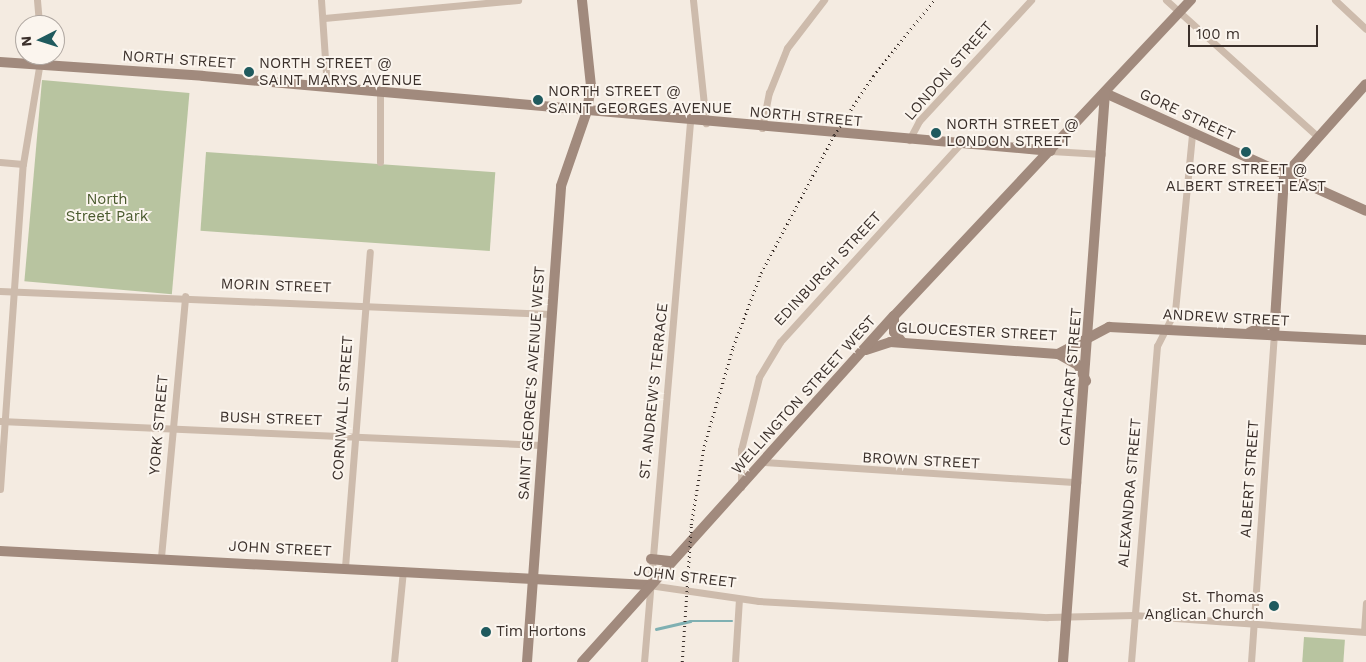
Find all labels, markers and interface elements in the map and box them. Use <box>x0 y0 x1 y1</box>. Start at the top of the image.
north arrow <box>15 15 65 65</box>
scale bar <box>1191 15 1321 47</box>
street label: LONDON STREET <box>901 18 997 124</box>
text: 100 m <box>1196 25 1240 43</box>
text: N <box>18 35 34 47</box>
street label: NORTH STREET <box>122 47 236 73</box>
place label: NORTH STREET @ SAINT MARYS AVENUE <box>259 54 423 89</box>
marker: NORTH STREET @ SAINT MARYS AVENUE <box>243 66 255 78</box>
place label: NORTH STREET @ SAINT GEORGES AVENUE <box>548 82 733 117</box>
street label: GORE STREET <box>1136 85 1238 145</box>
marker: NORTH STREET @ SAINT GEORGES AVENUE <box>532 94 544 106</box>
street label: NORTH STREET <box>749 103 863 131</box>
place label: NORTH STREET @ LONDON STREET <box>946 115 1079 150</box>
marker: NORTH STREET @ LONDON STREET <box>930 127 942 139</box>
marker: GORE STREET @ ALBERT STREET EAST <box>1240 146 1252 158</box>
place label: GORE STREET @ ALBERT STREET EAST <box>1165 160 1327 195</box>
park label: North Street Park <box>66 190 148 225</box>
street label: EDINBURGH STREET <box>770 208 886 330</box>
street label: SAINT GEORGE'S AVENUE WEST <box>515 265 549 501</box>
street label: MORIN STREET <box>220 275 332 297</box>
street label: ST. ANDREW'S TERRACE <box>636 302 672 480</box>
street label: ANDREW STREET <box>1162 306 1290 330</box>
street label: CATHCART STREET <box>1056 307 1086 447</box>
street label: WELLINGTON STREET WEST <box>728 312 880 478</box>
street label: GLOUCESTER STREET <box>896 319 1058 345</box>
street label: CORNWALL STREET <box>329 335 357 481</box>
street label: YORK STREET <box>146 374 172 476</box>
street label: BUSH STREET <box>219 408 323 430</box>
street label: ALEXANDRA STREET <box>1114 417 1146 569</box>
street label: ALBERT STREET <box>1237 419 1263 539</box>
street label: BROWN STREET <box>862 449 980 473</box>
street label: JOHN STREET <box>228 537 332 561</box>
street label: JOHN STREET <box>633 562 737 592</box>
place label: St. Thomas Anglican Church <box>1145 588 1264 623</box>
marker: St. Thomas Anglican Church <box>1268 600 1280 612</box>
place label: Tim Hortons <box>496 623 586 641</box>
marker: Tim Hortons <box>480 626 492 638</box>

